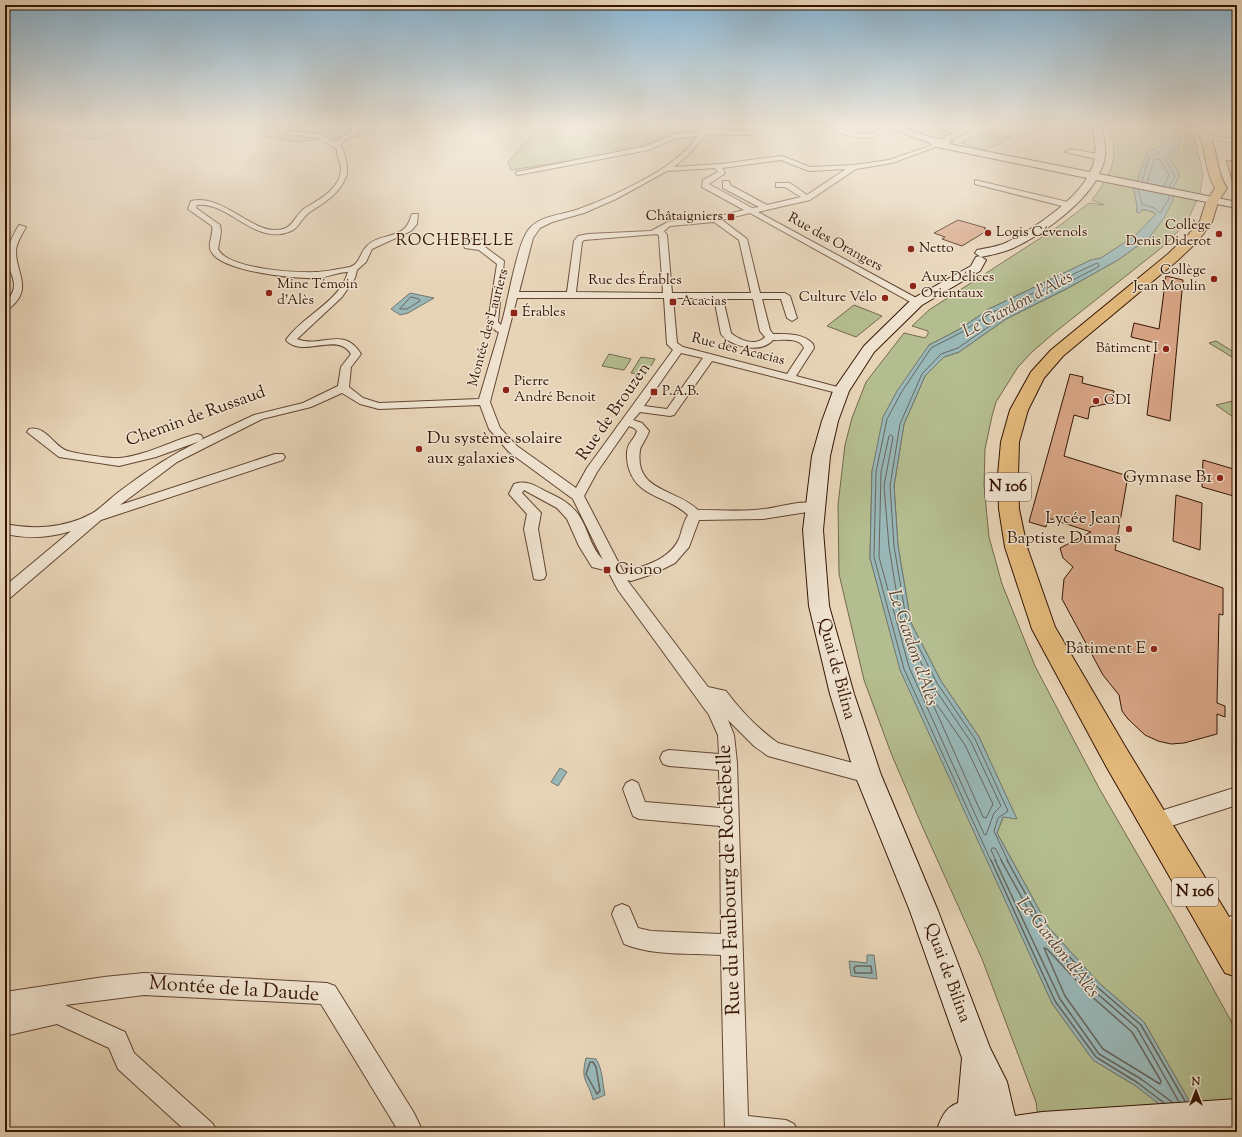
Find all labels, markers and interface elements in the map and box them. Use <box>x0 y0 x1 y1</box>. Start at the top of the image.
place label: Châtaigniers <box>646 207 723 227</box>
street label: Rue des Orangers <box>784 209 886 277</box>
marker: Châtaigniers <box>726 212 736 222</box>
place label: Collège Denis Diderot <box>1126 216 1211 252</box>
place label: Logis Cévenols <box>996 223 1087 243</box>
marker: Logis Cévenols <box>983 228 993 238</box>
marker: Collège Denis Diderot <box>1214 229 1224 239</box>
district label: ROCHEBELLE <box>396 230 514 253</box>
place label: Netto <box>919 239 954 259</box>
marker: Netto <box>906 244 916 254</box>
place label: Collège Jean Moulin <box>1132 261 1206 297</box>
water label: Le Gardon d'Alès <box>958 265 1078 345</box>
street label: Montée des Lauriers <box>464 267 514 389</box>
place label: Aux Délices Orientaux <box>921 268 994 304</box>
street label: Rue des Érables <box>588 271 682 291</box>
marker: Collège Jean Moulin <box>1209 274 1219 284</box>
place label: Mine Témoin d'Alès <box>277 275 358 311</box>
marker: Aux Délices Orientaux <box>908 281 918 291</box>
marker: Mine Témoin d'Alès <box>264 288 274 298</box>
place label: Culture Vélo <box>799 288 877 308</box>
place label: Acacias <box>681 292 727 312</box>
marker: Culture Vélo <box>880 293 890 303</box>
marker: Acacias <box>668 297 678 307</box>
place label: Érables <box>522 303 565 323</box>
marker: Érables <box>509 308 519 318</box>
street label: Rue des Acacias <box>689 329 787 371</box>
place label: Bâtiment I <box>1096 339 1158 359</box>
marker: Bâtiment I <box>1161 344 1171 354</box>
street label: Rue de Brouzen <box>571 358 657 466</box>
place label: Pierre André Benoit <box>514 372 596 408</box>
street label: Chemin de Russaud <box>123 380 269 453</box>
place label: P.A.B. <box>662 382 699 402</box>
marker: Pierre André Benoit <box>501 385 511 395</box>
marker: P.A.B. <box>649 387 659 397</box>
place label: CDI <box>1104 391 1131 411</box>
marker: CDI <box>1091 396 1101 406</box>
place label: Du système solaire aux galaxies <box>427 427 562 471</box>
marker: Du système solaire aux galaxies <box>414 444 424 454</box>
place label: Gymnase B1 <box>1123 466 1212 490</box>
road number: N 106 <box>985 473 1031 501</box>
marker: Gymnase B1 <box>1215 473 1225 483</box>
place label: Lycée Jean Baptiste Dumas <box>1007 507 1121 551</box>
marker: Lycée Jean Baptiste Dumas <box>1124 524 1134 534</box>
place label: Giono <box>615 558 662 582</box>
marker: Giono <box>602 565 612 575</box>
water label: Le Gardon d'Alès <box>880 586 944 710</box>
street label: Quai de Bilina <box>811 616 861 723</box>
place label: Bâtiment E <box>1066 637 1146 661</box>
marker: Bâtiment E <box>1149 644 1159 654</box>
street label: Rue du Faubourg de Rochebelle <box>711 744 749 1016</box>
road number: N 106 <box>1172 878 1218 906</box>
water label: Le Gardon d'Alès <box>1009 892 1105 1004</box>
street label: Quai de Bilina <box>918 920 976 1026</box>
street label: Montée de la Daude <box>148 970 320 1010</box>
north arrow <box>1176 1071 1216 1111</box>
text: N <box>1191 1074 1201 1090</box>

